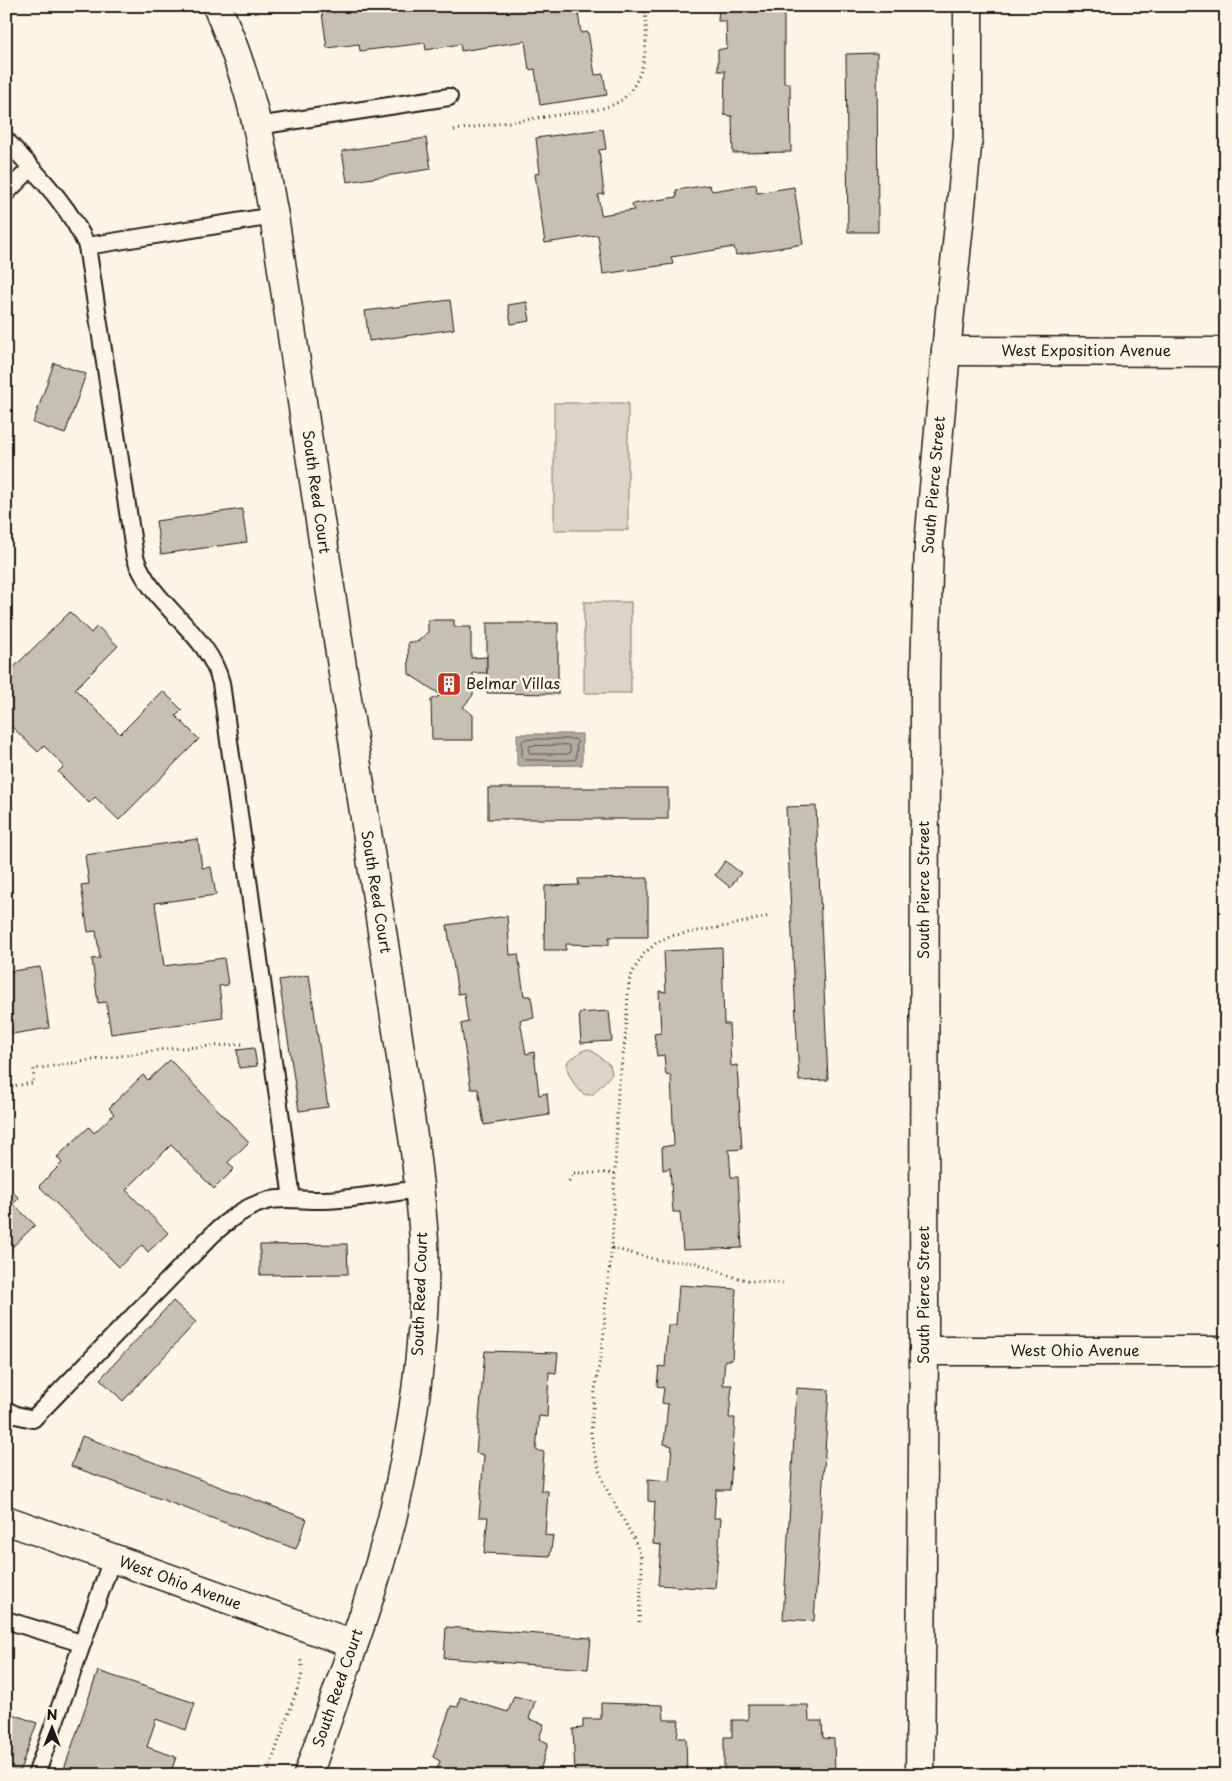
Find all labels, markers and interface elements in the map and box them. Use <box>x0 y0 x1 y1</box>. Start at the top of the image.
street label: West Exposition Avenue <box>1001 338 1171 361</box>
street label: South Pierce Street <box>915 415 950 555</box>
street label: South Reed Court <box>297 429 338 555</box>
building icon: Belmar Villas <box>436 671 462 697</box>
place label: Belmar Villas <box>466 671 560 694</box>
street label: South Pierce Street <box>911 821 934 959</box>
street label: South Reed Court <box>356 829 399 955</box>
street label: South Pierce Street <box>911 1226 934 1364</box>
street label: South Reed Court <box>405 1231 432 1356</box>
street label: West Ohio Avenue <box>1010 1338 1140 1361</box>
street label: West Ohio Avenue <box>116 1549 245 1614</box>
street label: South Reed Court <box>305 1625 368 1750</box>
north arrow <box>28 1704 78 1754</box>
text: N <box>46 1704 58 1725</box>

